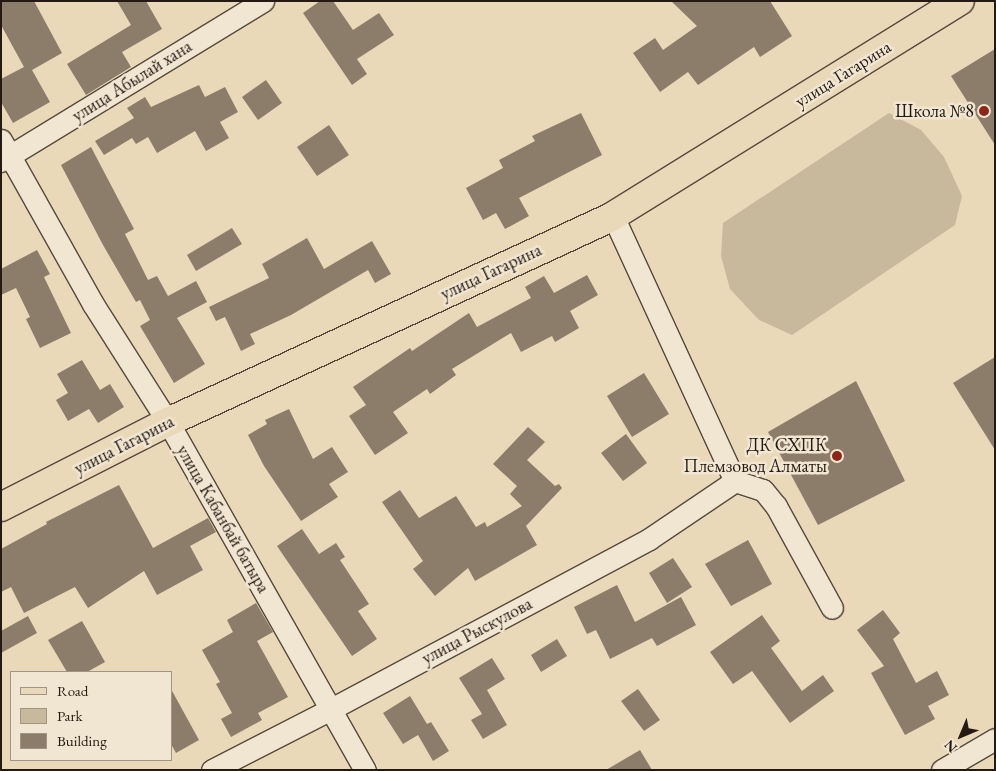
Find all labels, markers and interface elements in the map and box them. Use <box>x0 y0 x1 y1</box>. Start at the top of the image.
street label: улица Абылай хана <box>68 35 196 127</box>
street label: улица Гагарина <box>791 36 895 112</box>
place label: Школа №8 <box>895 100 974 122</box>
marker: Школа №8 <box>978 105 990 117</box>
street label: улица Гагарина <box>437 239 545 305</box>
street label: улица Гагарина <box>70 411 178 479</box>
place label: ДК СХПК Племзовод Алматы <box>684 435 827 478</box>
street label: улица Кабанбай батыра <box>172 441 274 597</box>
marker: ДК СХПК Племзовод Алматы <box>831 450 843 462</box>
street label: улица Рыскулова <box>418 593 536 669</box>
legend <box>10 671 172 761</box>
text: Road <box>57 681 88 700</box>
text: Park <box>57 706 83 725</box>
north arrow <box>936 711 986 761</box>
text: Building <box>57 731 107 750</box>
text: N <box>940 736 961 757</box>

